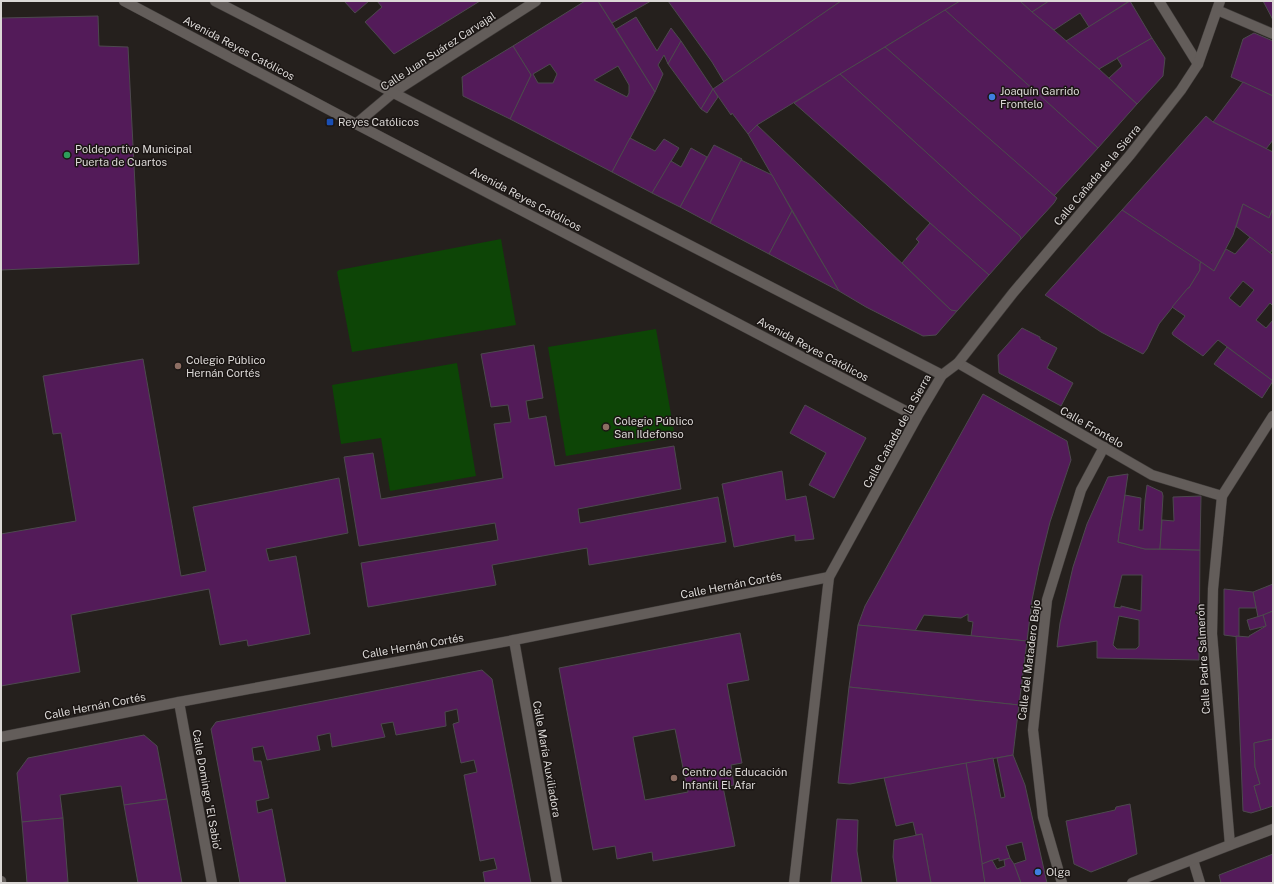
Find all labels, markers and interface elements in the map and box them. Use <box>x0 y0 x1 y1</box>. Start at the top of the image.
street label: Calle Juan Suárez Carvajal <box>378 9 498 93</box>
street label: Avenida Reyes Católicos <box>181 14 297 83</box>
place label: Joaquín Garrido Frontelo <box>1000 85 1080 110</box>
marker: Joaquín Garrido Frontelo <box>987 92 997 102</box>
place label: Reyes Católicos <box>338 116 419 128</box>
marker: Reyes Católicos <box>325 117 335 127</box>
street label: Calle Cañada de la Sierra <box>1051 122 1143 228</box>
place label: Poldeportivo Municipal Puerta de Cuartos <box>75 143 192 168</box>
marker: Poldeportivo Municipal Puerta de Cuartos <box>62 150 72 160</box>
street label: Avenida Reyes Católicos <box>468 165 584 234</box>
street label: Avenida Reyes Católicos <box>755 315 871 384</box>
place label: Colegio Público Hernán Cortés <box>186 354 266 379</box>
marker: Colegio Público Hernán Cortés <box>173 361 183 371</box>
street label: Calle Cañada de la Sierra <box>861 372 933 490</box>
street label: Calle Frontelo <box>1058 404 1126 450</box>
place label: Colegio Público San Ildefonso <box>614 415 694 440</box>
marker: Colegio Público San Ildefonso <box>601 422 611 432</box>
street label: Calle Hernán Cortés <box>679 569 783 601</box>
street label: Calle del Matadero Bajo <box>1016 599 1042 721</box>
street label: Calle Padre Salmerón <box>1194 603 1212 715</box>
street label: Calle Hernán Cortés <box>361 631 465 661</box>
street label: Calle Hernán Cortés <box>43 690 147 722</box>
street label: Calle María Auxiliadora <box>531 700 563 818</box>
street label: Calle Domingo 'El Sabio' <box>190 728 224 852</box>
place label: Centro de Educación Infantil El Afar <box>682 766 787 791</box>
marker: Centro de Educación Infantil El Afar <box>669 773 679 783</box>
place label: Olga <box>1046 866 1070 878</box>
marker: Olga <box>1033 867 1043 877</box>

